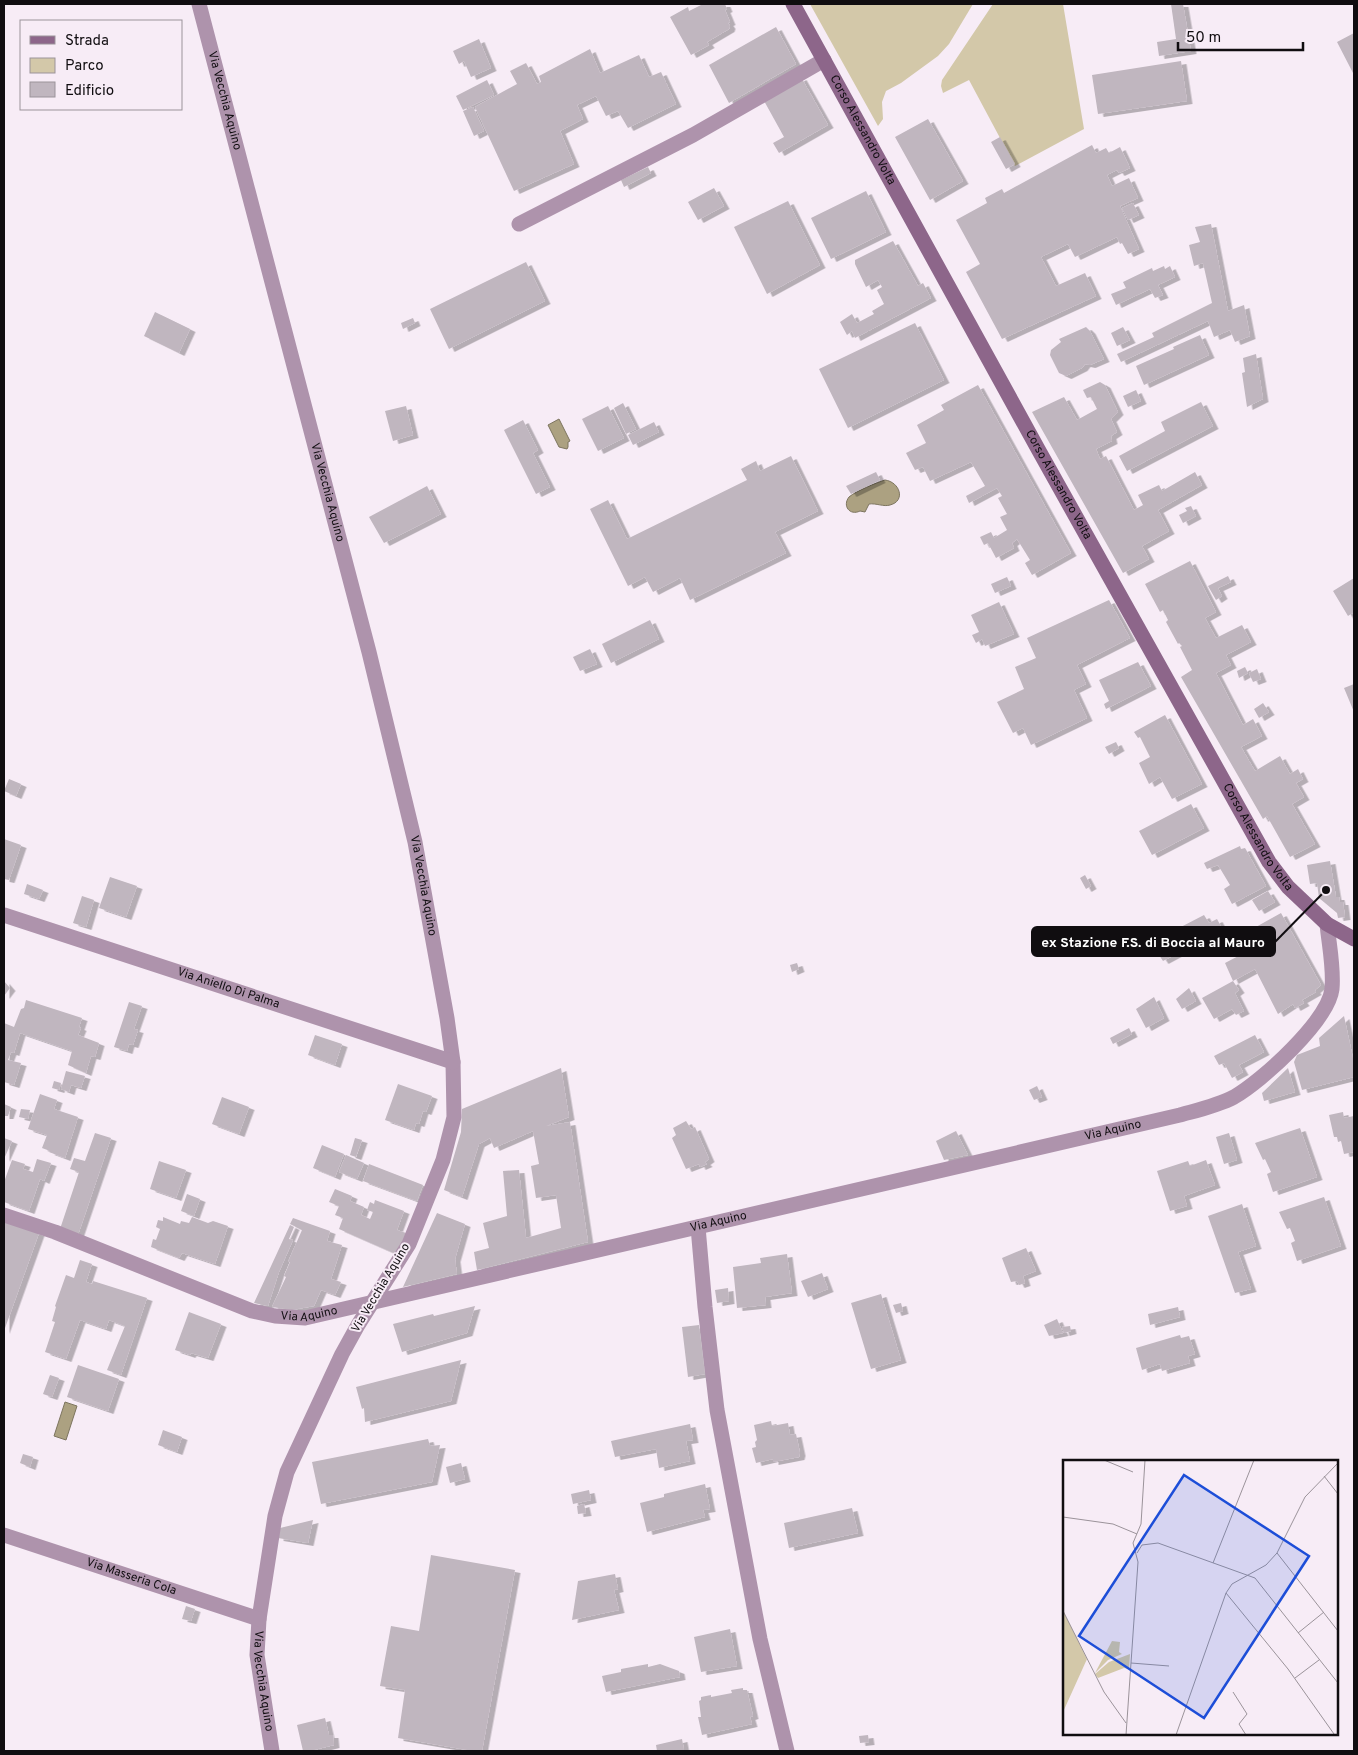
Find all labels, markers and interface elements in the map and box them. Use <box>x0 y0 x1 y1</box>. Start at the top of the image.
legend <box>20 20 182 110</box>
scale bar <box>1178 20 1303 52</box>
text: 50 m <box>1186 29 1221 48</box>
text: Strada <box>65 32 109 51</box>
street label: Via Vecchia Aquino <box>204 49 245 152</box>
text: Parco <box>65 57 104 76</box>
street label: Corso Alessandro Volta <box>826 72 899 188</box>
text: Edificio <box>65 82 114 101</box>
street label: Corso Alessandro Volta <box>1021 427 1095 542</box>
street label: Via Vecchia Aquino <box>306 441 348 544</box>
street label: Corso Alessandro Volta <box>1219 781 1296 894</box>
street label: Via Vecchia Aquino <box>406 834 440 938</box>
callout: ex Stazione F.S. di Boccia al Mauro <box>1032 927 1275 956</box>
text: ex Stazione F.S. di Boccia al Mauro <box>1041 935 1265 952</box>
street label: Via Aniello Di Palma <box>175 964 282 1013</box>
street label: Via Aquino <box>1083 1116 1143 1145</box>
street label: Via Aquino <box>688 1208 749 1236</box>
street label: Via Vecchia Aquino <box>348 1240 414 1336</box>
street label: Via Aquino <box>280 1303 340 1326</box>
inset map <box>1063 1460 1338 1735</box>
street label: Via Masseria Cola <box>84 1555 179 1599</box>
street label: Via Vecchia Aquino <box>249 1630 277 1733</box>

